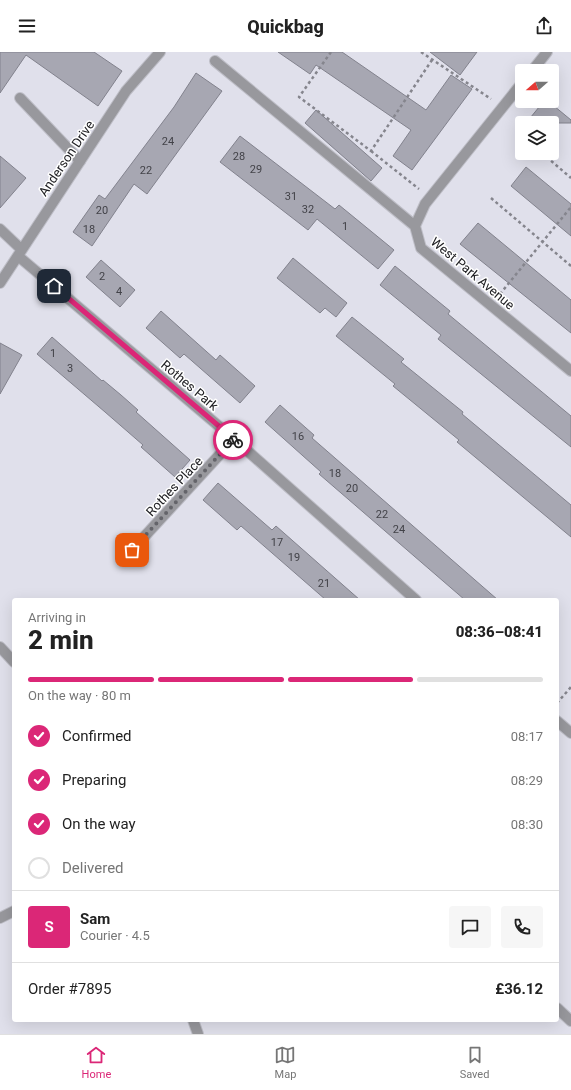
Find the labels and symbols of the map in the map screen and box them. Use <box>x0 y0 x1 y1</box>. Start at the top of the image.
north arrow <box>515 64 559 108</box>
street label: Anderson Drive <box>36 118 97 199</box>
house number: 24 <box>162 135 174 148</box>
house number: 28 <box>233 150 245 163</box>
house number: 29 <box>250 163 262 176</box>
house number: 22 <box>140 164 152 177</box>
house number: 31 <box>285 190 297 203</box>
house number: 32 <box>302 203 314 216</box>
house number: 20 <box>96 204 108 217</box>
house number: 1 <box>342 220 348 233</box>
house number: 18 <box>83 223 95 236</box>
street label: West Park Avenue <box>428 234 518 313</box>
pin <box>37 269 71 303</box>
house number: 2 <box>99 270 105 283</box>
house number: 4 <box>116 285 122 298</box>
house number: 1 <box>50 347 56 360</box>
street label: Rothes Park <box>158 357 222 414</box>
house number: 3 <box>67 362 73 375</box>
courier <box>213 420 253 460</box>
house number: 16 <box>292 430 304 443</box>
street label: Rothes Place <box>143 453 206 519</box>
house number: 18 <box>329 467 341 480</box>
house number: 20 <box>346 482 358 495</box>
house number: 22 <box>376 508 388 521</box>
house number: 24 <box>393 523 405 536</box>
pin <box>115 533 149 567</box>
house number: 17 <box>271 536 283 549</box>
house number: 19 <box>288 551 300 564</box>
house number: 21 <box>318 577 330 590</box>

